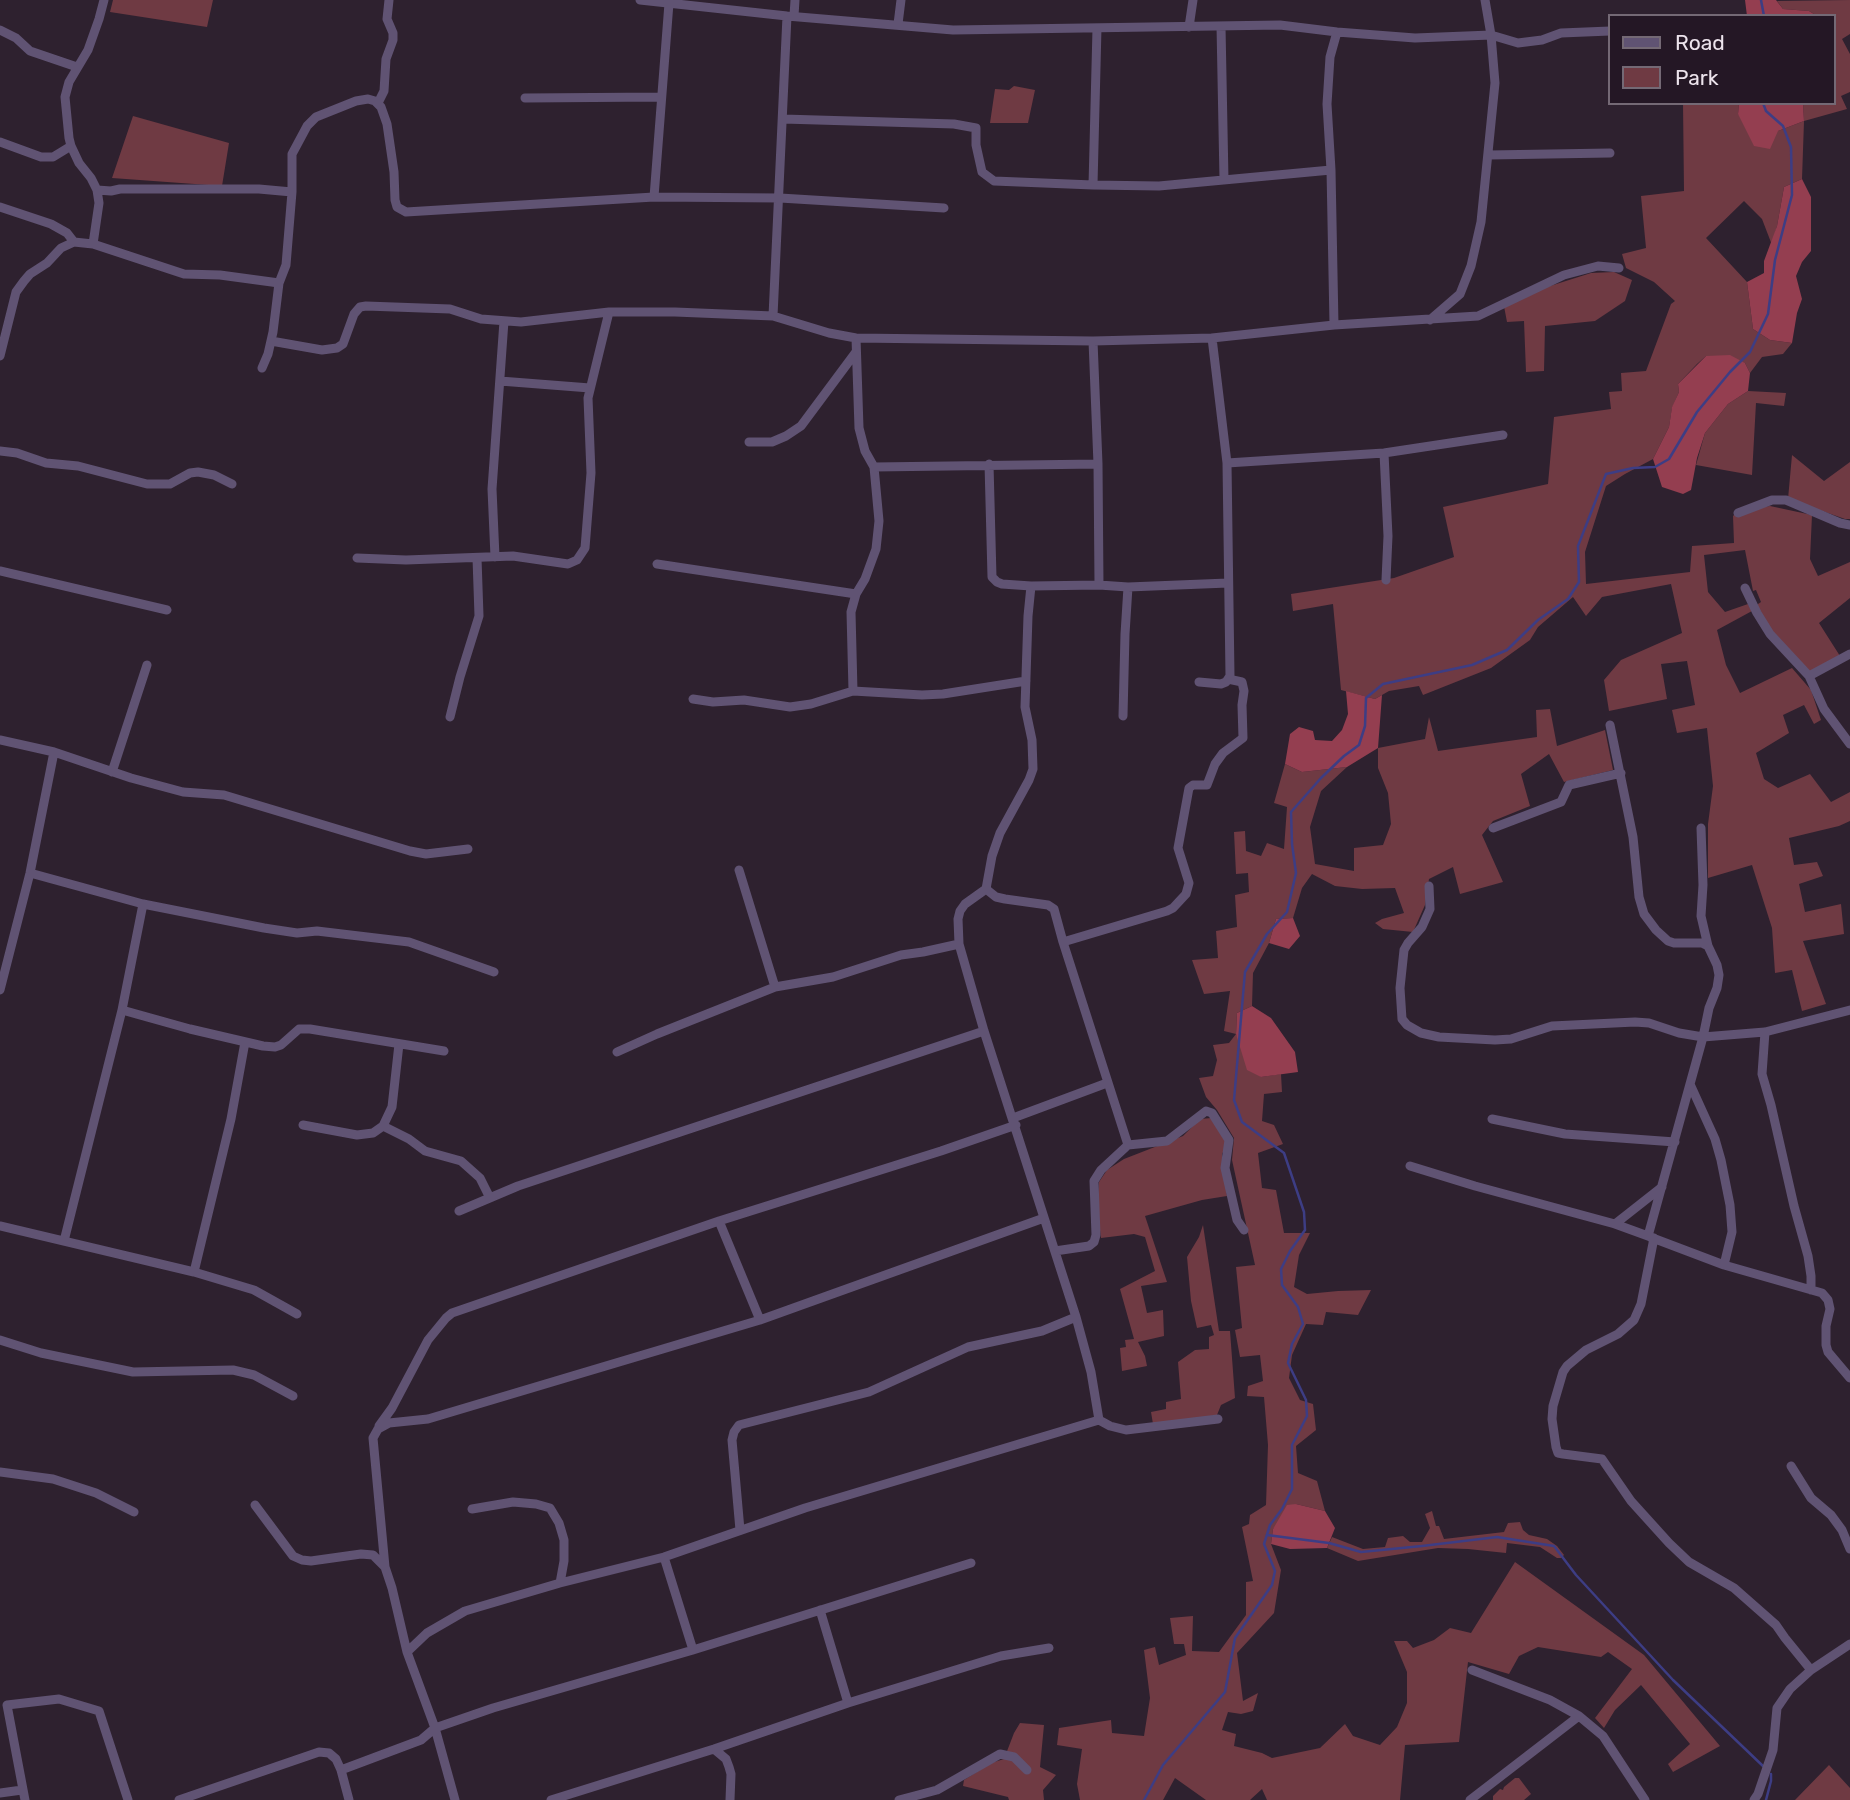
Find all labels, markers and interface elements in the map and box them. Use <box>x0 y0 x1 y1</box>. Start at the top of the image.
legend <box>1608 14 1836 105</box>
text: Road <box>1675 30 1725 55</box>
text: Park <box>1675 65 1719 90</box>

